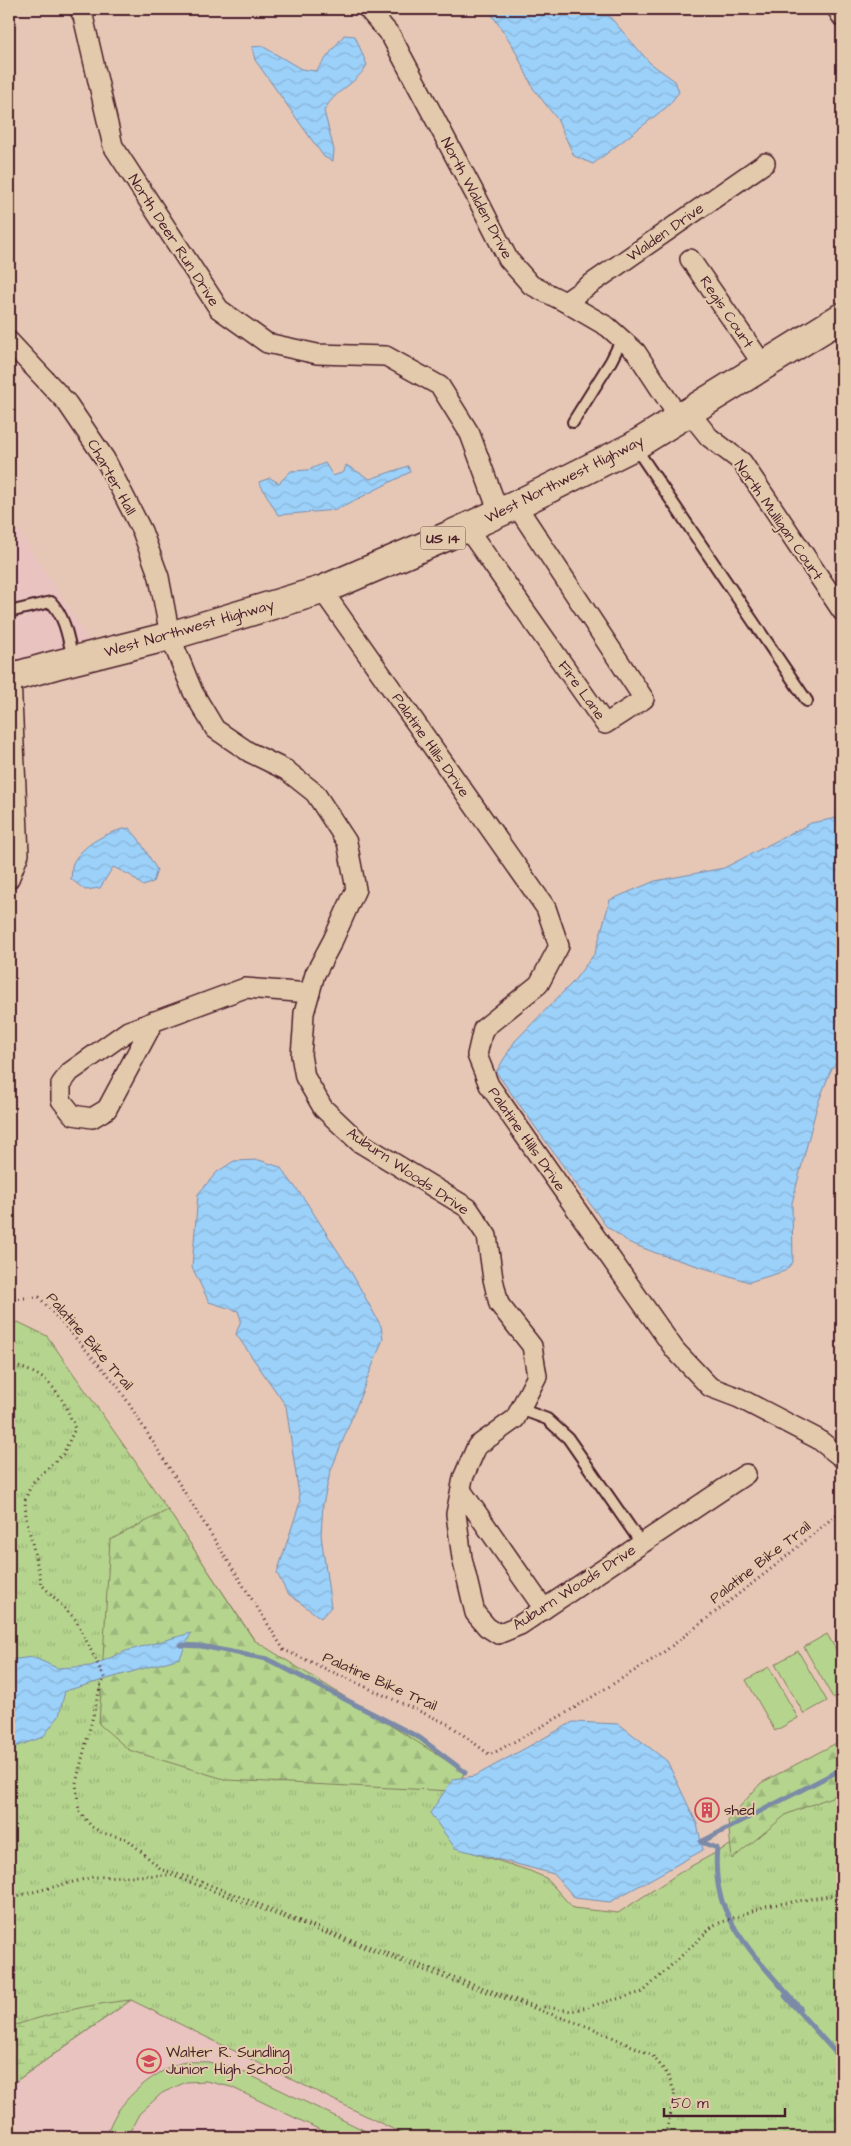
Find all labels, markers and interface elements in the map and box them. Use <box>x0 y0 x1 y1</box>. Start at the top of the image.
street label: North Walden Drive <box>436 134 518 263</box>
street label: North Deer Run Drive <box>123 170 224 311</box>
street label: Walden Drive <box>623 198 708 267</box>
street label: Regis Court <box>694 272 759 353</box>
street label: West Northwest Highway <box>481 430 648 530</box>
street label: Charter Hall <box>82 435 141 519</box>
street label: North Mulligan Court <box>728 456 828 585</box>
road number: US 14 <box>420 526 466 550</box>
street label: West Northwest Highway <box>102 594 277 664</box>
street label: Fire Lane <box>553 656 610 724</box>
street label: Palatine Hills Drive <box>387 689 474 802</box>
street label: Palatine Hills Drive <box>483 1083 570 1196</box>
street label: Auburn Woods Drive <box>342 1123 473 1220</box>
street label: Palatine Bike Trail <box>41 1288 138 1395</box>
street label: Palatine Bike Trail <box>705 1516 815 1609</box>
street label: Auburn Woods Drive <box>508 1540 640 1635</box>
street label: Palatine Bike Trail <box>319 1647 440 1716</box>
building icon: shed <box>694 1797 720 1823</box>
place label: shed <box>724 1800 755 1821</box>
place label: Walter R. Sundling Junior High School <box>166 2042 292 2081</box>
school or university icon: Walter R. Sundling Junior High School <box>136 2048 162 2074</box>
scale bar <box>664 2086 785 2118</box>
text: 50 m <box>671 2093 709 2114</box>

